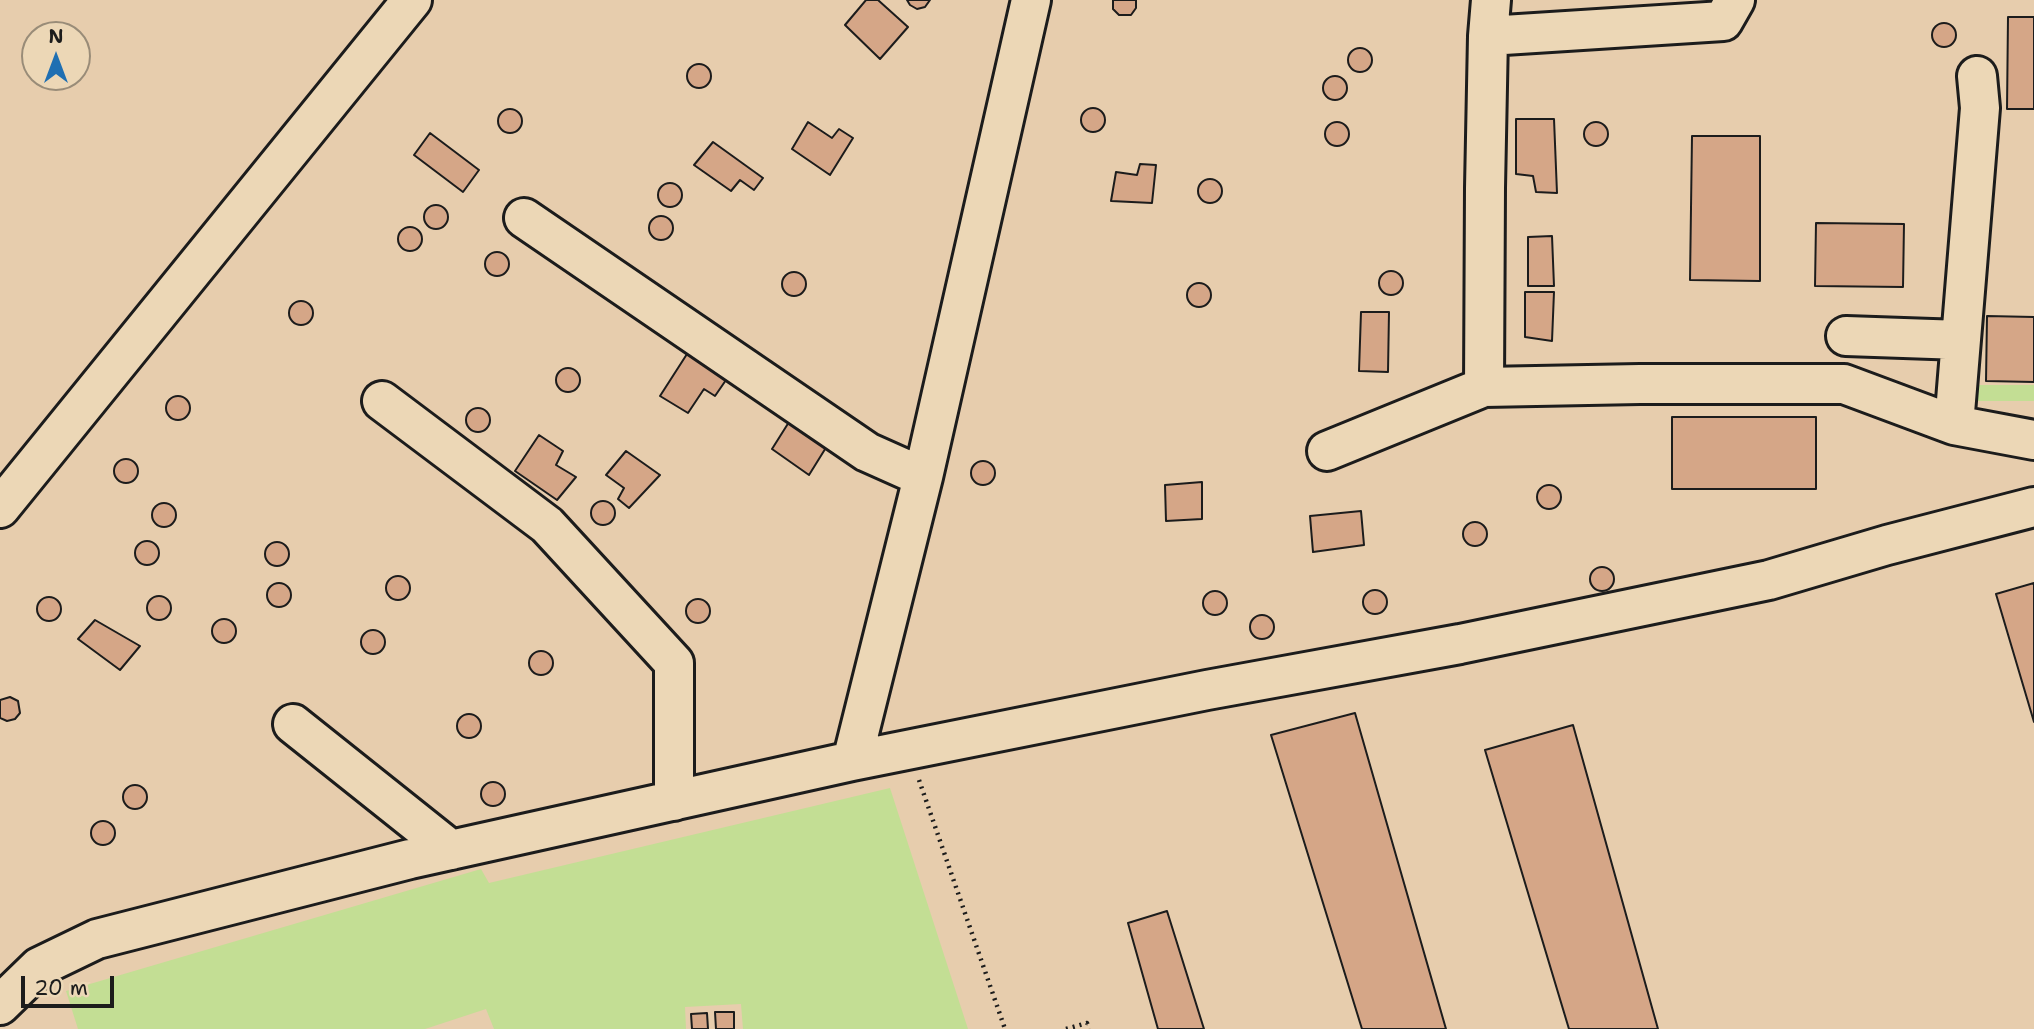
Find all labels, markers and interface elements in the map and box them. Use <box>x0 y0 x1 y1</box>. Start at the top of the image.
north arrow <box>21 21 91 91</box>
text: N <box>48 24 64 49</box>
scale bar <box>24 962 117 1006</box>
text: 20 m <box>34 974 88 1002</box>

